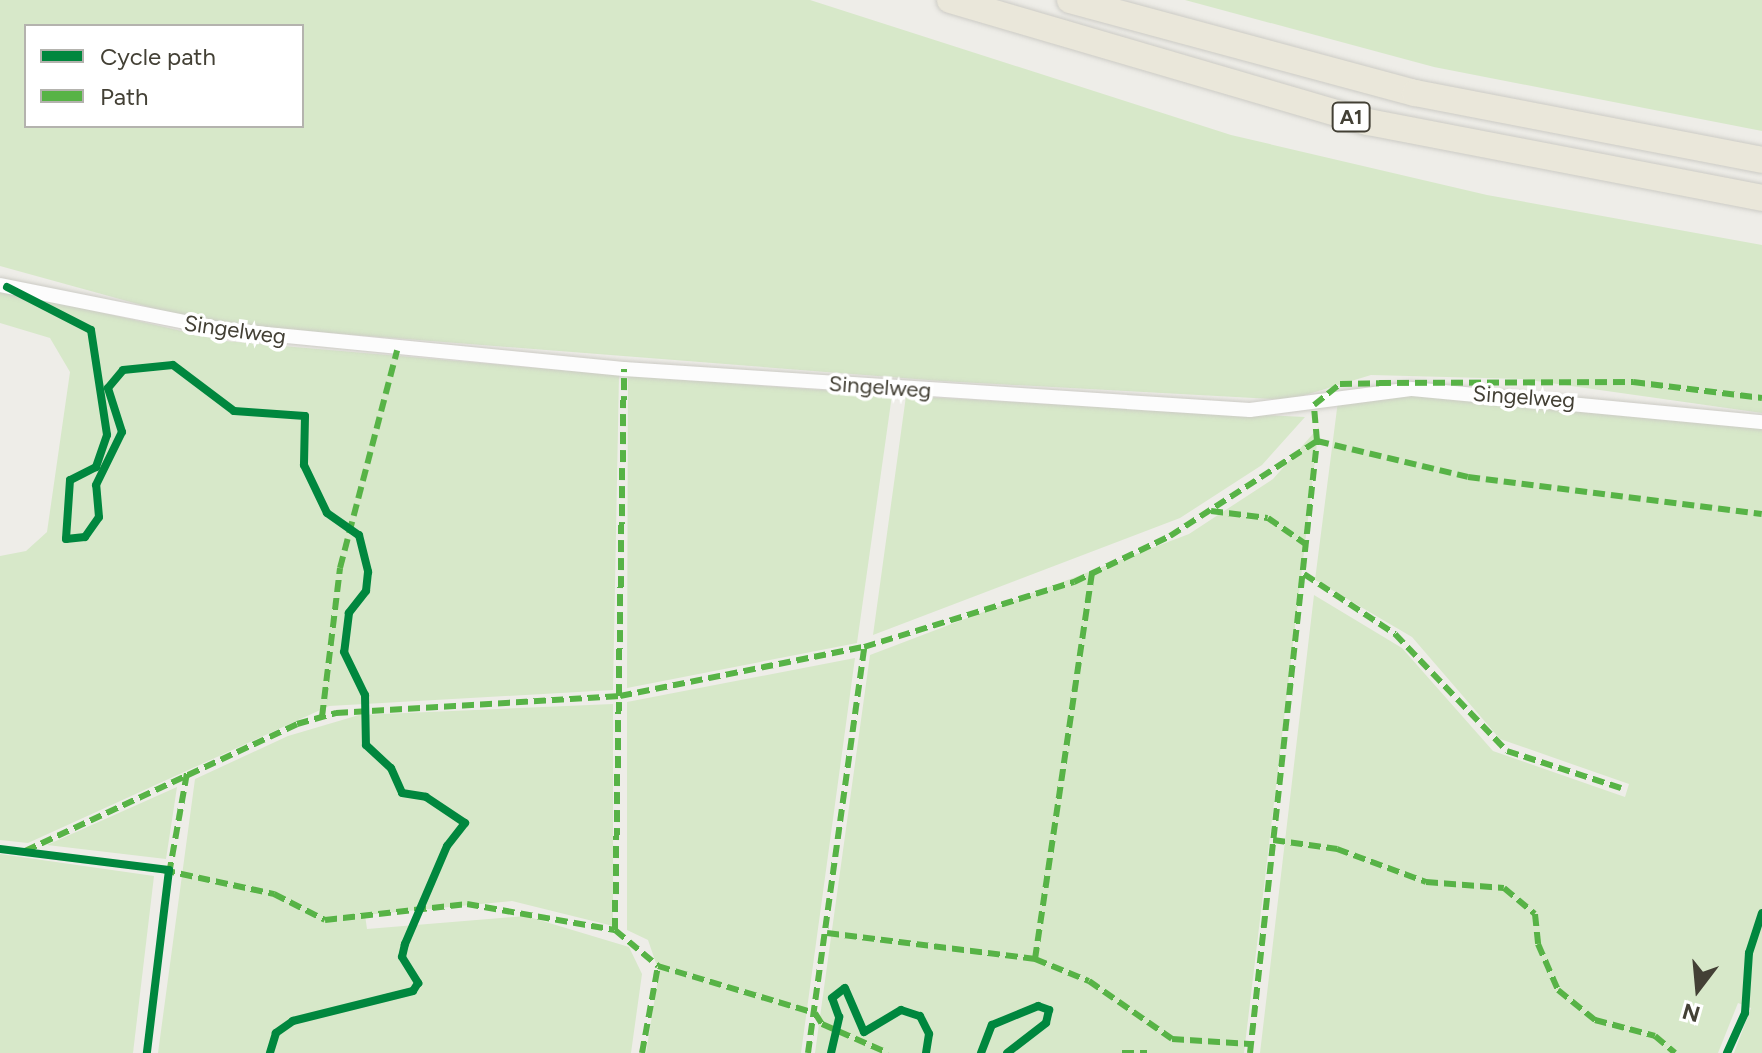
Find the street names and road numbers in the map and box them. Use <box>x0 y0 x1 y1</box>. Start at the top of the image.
road number: A1 <box>1331 101 1371 133</box>
street label: Singelweg <box>182 310 288 350</box>
street label: Singelweg <box>828 370 932 404</box>
street label: Singelweg <box>1472 380 1576 414</box>

